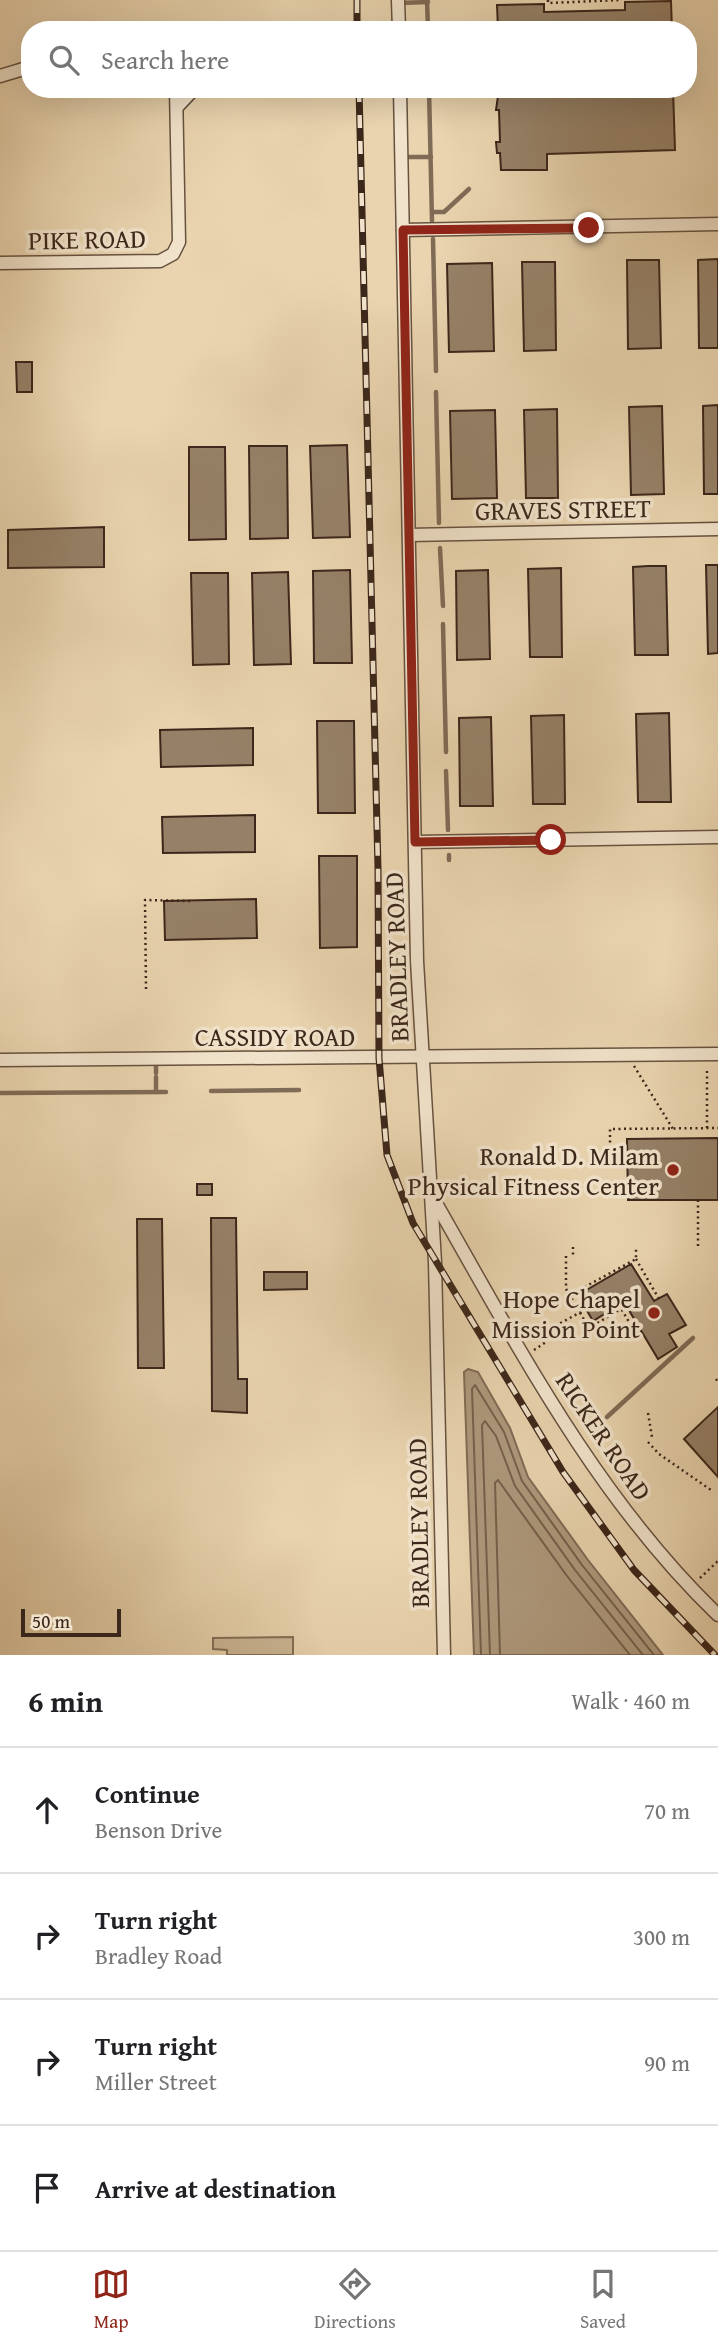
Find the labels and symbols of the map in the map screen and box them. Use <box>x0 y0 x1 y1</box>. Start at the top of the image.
route end <box>573 212 604 243</box>
street label: PIKE ROAD <box>28 218 146 260</box>
street label: GRAVES STREET <box>475 488 652 530</box>
route start <box>535 824 566 855</box>
street label: BRADLEY ROAD <box>374 871 418 1043</box>
street label: CASSIDY ROAD <box>195 1017 355 1056</box>
place label: Ronald D. Milam Physical Fitness Center <box>408 1136 659 1205</box>
marker: Ronald D. Milam Physical Fitness Center <box>665 1162 681 1178</box>
place label: Hope Chapel Mission Point <box>492 1279 640 1348</box>
marker: Hope Chapel Mission Point <box>646 1305 662 1321</box>
street label: RICKER ROAD <box>546 1364 662 1508</box>
street label: BRADLEY ROAD <box>397 1438 439 1608</box>
scale bar <box>21 1606 121 1638</box>

